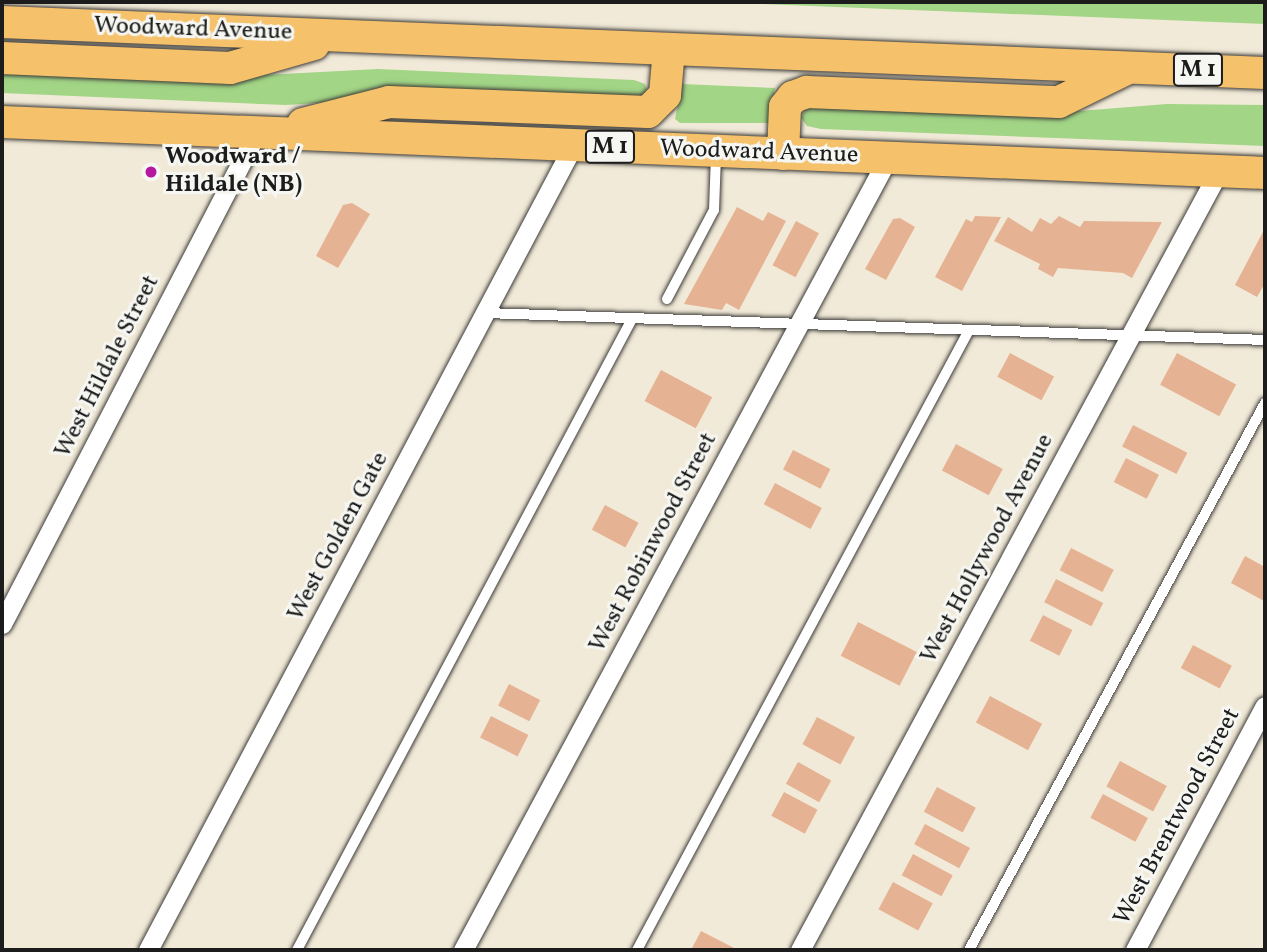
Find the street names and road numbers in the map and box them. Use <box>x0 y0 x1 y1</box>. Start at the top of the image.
street label: Woodward Avenue <box>93 12 293 48</box>
road number: M 1 <box>1172 50 1224 90</box>
road number: M 1 <box>584 128 636 166</box>
street label: Woodward Avenue <box>659 135 859 171</box>
street label: West Hildale Street <box>49 271 167 463</box>
street label: West Robinwood Street <box>584 428 724 658</box>
street label: West Hollywood Avenue <box>915 429 1061 669</box>
street label: West Golden Gate <box>282 448 396 626</box>
street label: West Brentwood Street <box>1109 704 1247 930</box>

